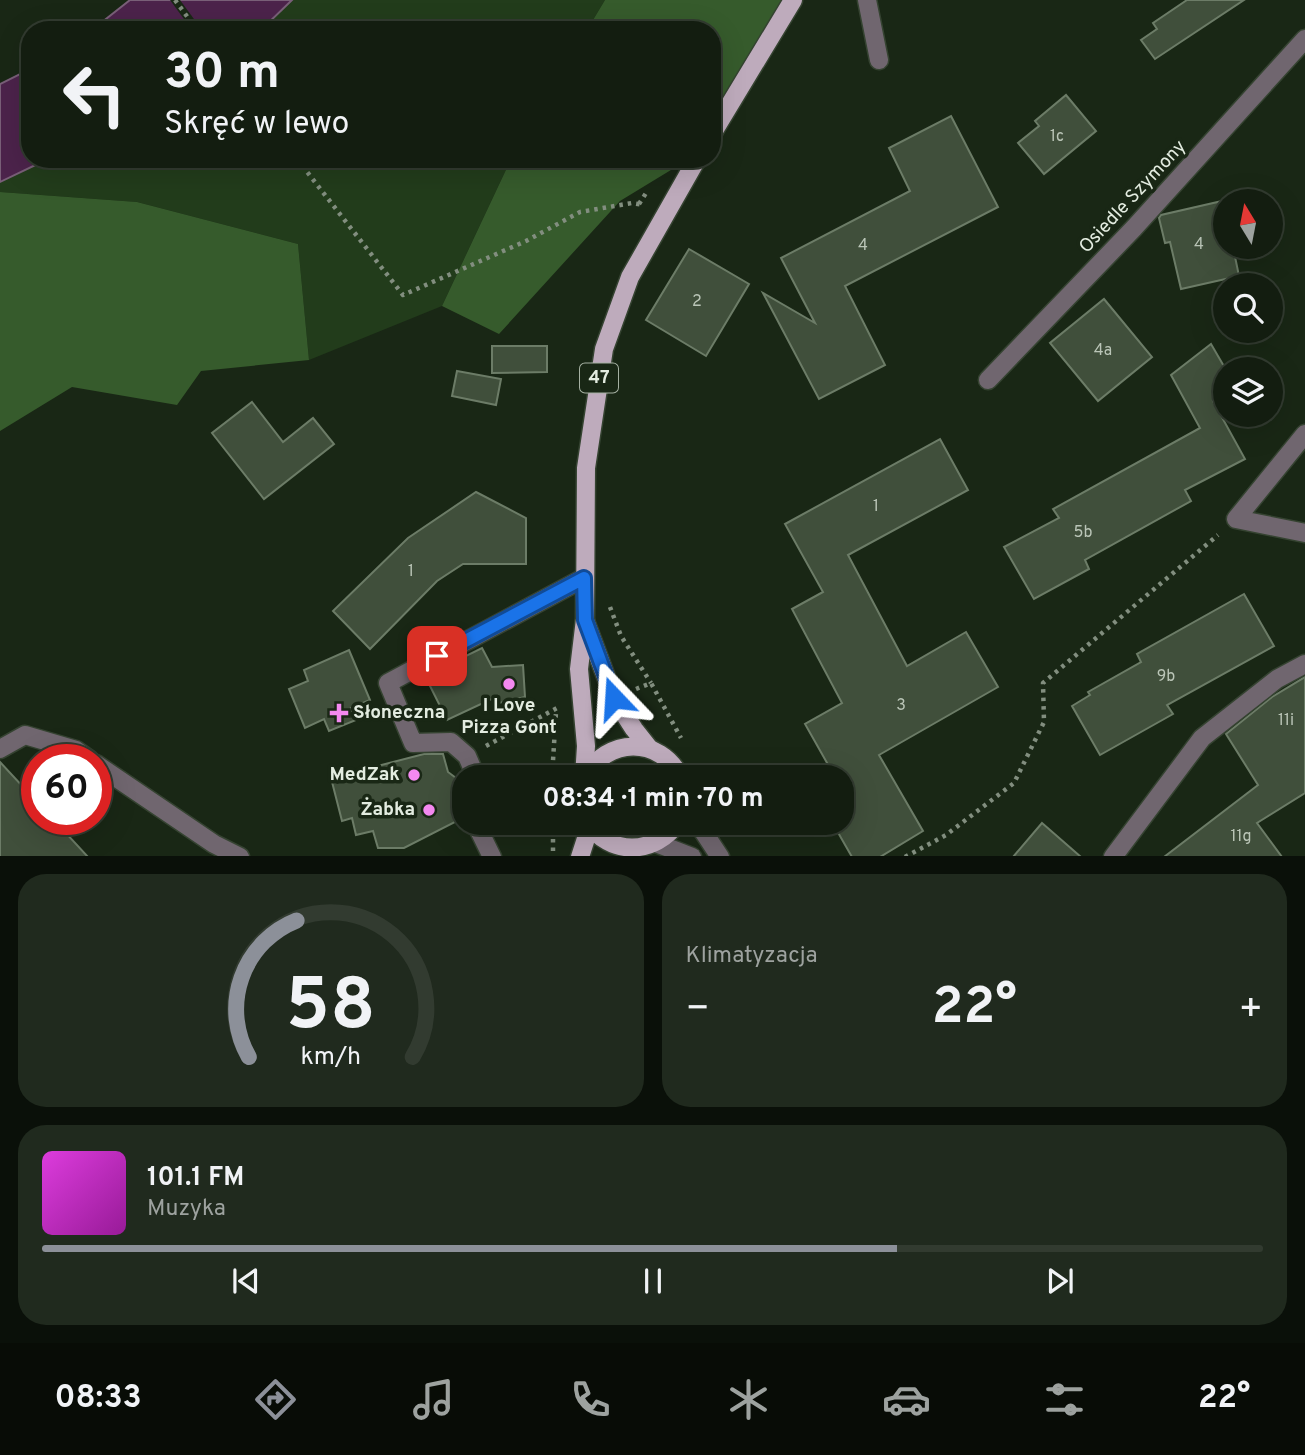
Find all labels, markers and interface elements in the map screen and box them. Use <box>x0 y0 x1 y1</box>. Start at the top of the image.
text: 30 m <box>164 44 280 106</box>
icon: left <box>49 49 140 140</box>
text: Skręć w lewo <box>164 105 349 145</box>
house number: 1c <box>1050 127 1064 147</box>
street label: Osiedle Szymony <box>1074 135 1192 259</box>
north arrow <box>1213 189 1283 259</box>
map controls <box>1213 189 1283 427</box>
house number: 4 <box>1194 235 1204 255</box>
house number: 4 <box>858 236 868 256</box>
button: search <box>1213 273 1283 343</box>
house number: 2 <box>692 292 702 312</box>
house number: 4a <box>1094 341 1112 361</box>
button: layers <box>1213 357 1283 427</box>
road number: 47 <box>580 364 618 392</box>
house number: 1 <box>873 497 879 517</box>
house number: 5b <box>1074 523 1092 543</box>
house number: 1 <box>408 562 414 582</box>
pin <box>407 626 467 686</box>
icon: arrive <box>418 637 456 675</box>
position arrow <box>577 661 651 735</box>
house number: 9b <box>1157 667 1175 687</box>
marker: I Love Pizza Gont <box>501 676 517 692</box>
place label: I Love Pizza Gont <box>461 694 557 740</box>
house number: 3 <box>896 696 906 716</box>
place label: Słoneczna <box>353 701 445 725</box>
marker: Słoneczna <box>331 705 347 721</box>
house number: 11i <box>1278 711 1294 731</box>
speed limit sign: 60 <box>21 744 112 835</box>
place label: MedZak <box>329 763 400 787</box>
marker: MedZak <box>406 767 422 783</box>
text: 08:34 · 1 min · 70 m <box>543 783 763 816</box>
place label: Żabka <box>360 797 415 822</box>
marker: Żabka <box>421 802 437 818</box>
house number: 11g <box>1231 827 1251 847</box>
text: Klimatyzacja <box>686 942 818 971</box>
text: 58 <box>286 963 376 1055</box>
text: 22° <box>932 976 1017 1042</box>
text: − <box>686 986 710 1035</box>
text: + <box>1238 986 1263 1035</box>
text: km/h <box>300 1041 361 1073</box>
text: 101.1 FM <box>147 1162 244 1195</box>
text: Muzyka <box>147 1195 226 1224</box>
icon: previous <box>227 1262 265 1300</box>
icon: pause <box>634 1262 672 1300</box>
icon: next <box>1041 1262 1079 1300</box>
icon: directions <box>251 1375 300 1424</box>
icon: music <box>409 1375 458 1424</box>
icon: phone <box>566 1375 615 1424</box>
icon: climate <box>724 1375 773 1424</box>
icon: car <box>882 1375 931 1424</box>
icon: filters <box>1040 1375 1089 1424</box>
text: 08:33 <box>54 1379 142 1419</box>
text: 22° <box>1198 1379 1250 1419</box>

